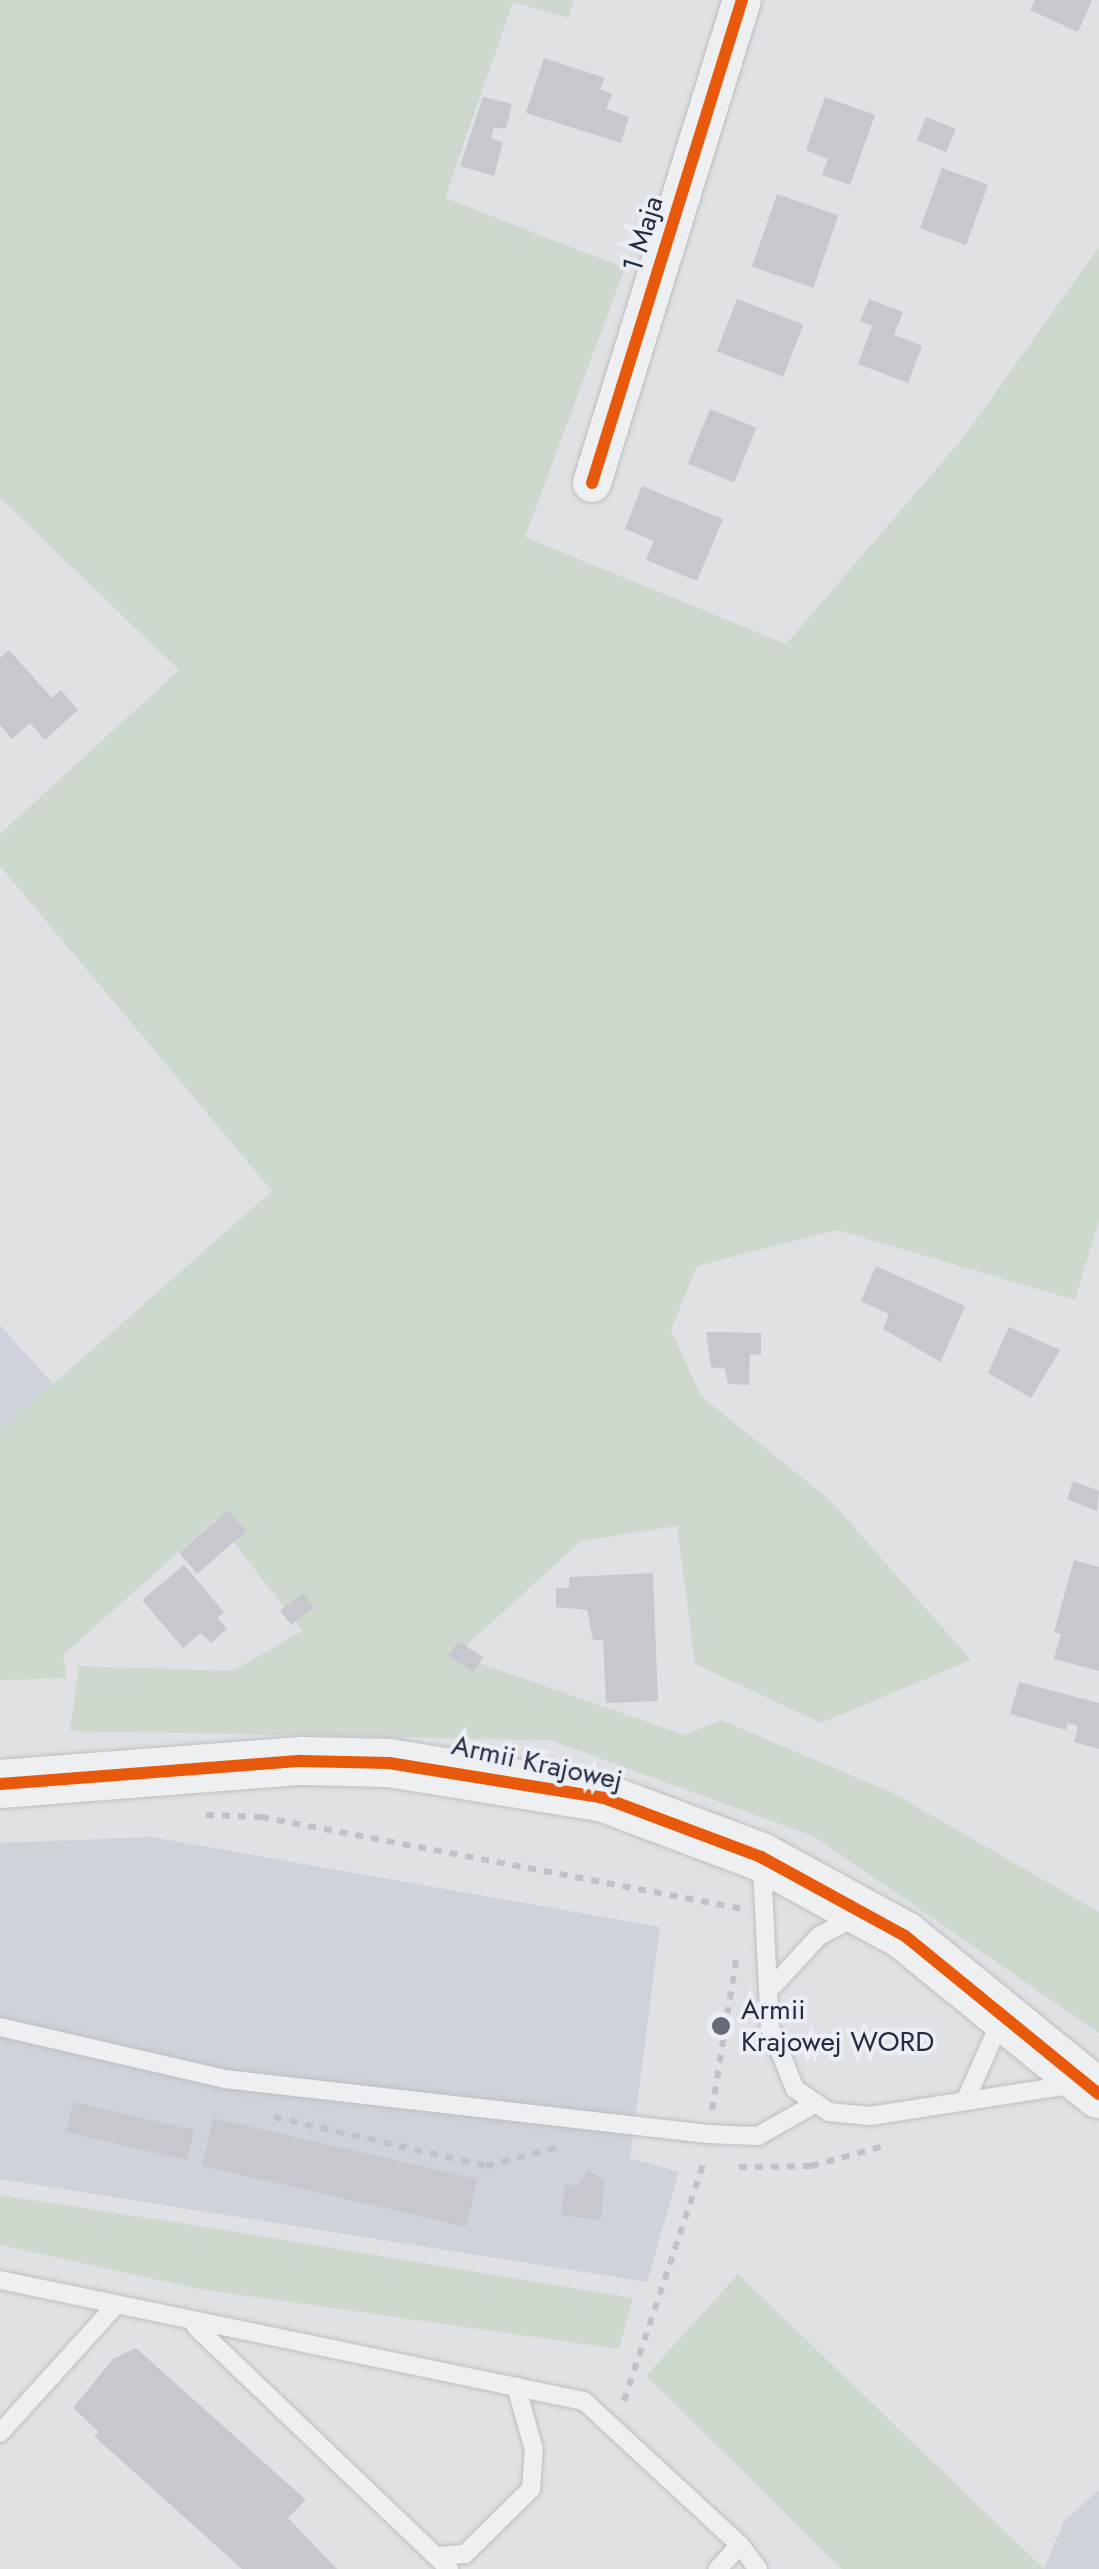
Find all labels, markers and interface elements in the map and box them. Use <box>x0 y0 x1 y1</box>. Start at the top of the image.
street label: 1 Maja <box>616 192 670 276</box>
street label: Armii Krajowej <box>449 1729 625 1797</box>
place label: Armii Krajowej WORD <box>741 1993 934 2059</box>
marker: Armii Krajowej WORD <box>710 2015 732 2037</box>

